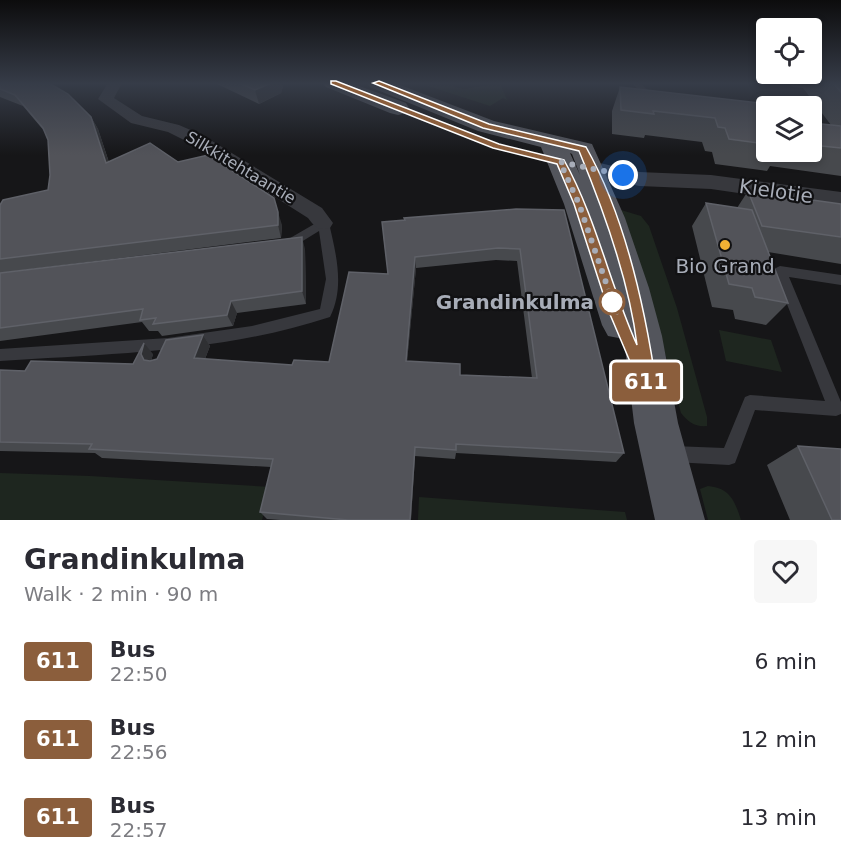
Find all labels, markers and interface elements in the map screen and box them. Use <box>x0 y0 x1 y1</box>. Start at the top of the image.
map controls <box>756 18 822 162</box>
button: locate <box>756 18 822 84</box>
button: layers <box>756 96 822 162</box>
street label: Silkkitehtaantie <box>182 127 299 208</box>
your location <box>608 160 638 190</box>
street label: Kielotie <box>737 174 815 208</box>
marker: Bio Grand <box>718 238 732 252</box>
place label: Bio Grand <box>675 254 775 278</box>
marker: Grandinkulma <box>599 289 625 315</box>
place label: Grandinkulma <box>436 290 594 314</box>
line badge: 611 <box>612 362 680 401</box>
text: 611 <box>624 370 668 394</box>
button: heart <box>754 540 817 603</box>
text: Grandinkulma <box>24 543 245 576</box>
text: Walk · 2 min · 90 m <box>24 582 218 606</box>
text: Bus <box>110 637 155 662</box>
text: 611 <box>36 649 80 673</box>
text: 6 min <box>755 649 817 674</box>
text: 22:50 <box>110 662 167 686</box>
text: Bus <box>110 715 155 740</box>
text: 611 <box>36 727 80 751</box>
text: 12 min <box>741 727 817 752</box>
text: 22:56 <box>110 740 167 764</box>
text: Bus <box>110 793 155 818</box>
text: 611 <box>36 805 80 829</box>
text: 13 min <box>741 805 817 830</box>
text: 22:57 <box>110 818 167 842</box>

